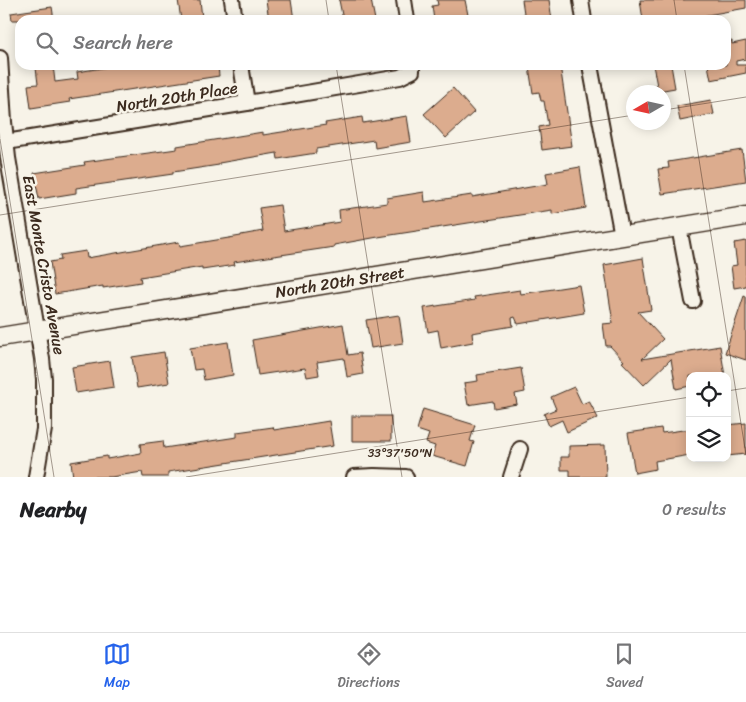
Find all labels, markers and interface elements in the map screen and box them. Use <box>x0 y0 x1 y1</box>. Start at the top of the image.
search box <box>15 15 731 70</box>
text: Search here <box>73 26 173 59</box>
icon: search <box>33 29 61 57</box>
street label: North 20th Place <box>114 73 240 121</box>
north arrow <box>626 85 671 130</box>
street label: East Monte Cristo Avenue <box>14 173 74 357</box>
street label: North 20th Street <box>273 257 407 307</box>
map controls <box>686 372 731 462</box>
button: locate <box>686 372 731 417</box>
button: layers <box>686 417 731 462</box>
text: 33°37'50"N <box>368 442 433 464</box>
text: Nearby <box>20 491 86 529</box>
text: 0 results <box>662 495 726 524</box>
tab: Map <box>103 640 131 695</box>
tab: Directions <box>337 640 400 695</box>
tab: Saved <box>606 640 643 695</box>

